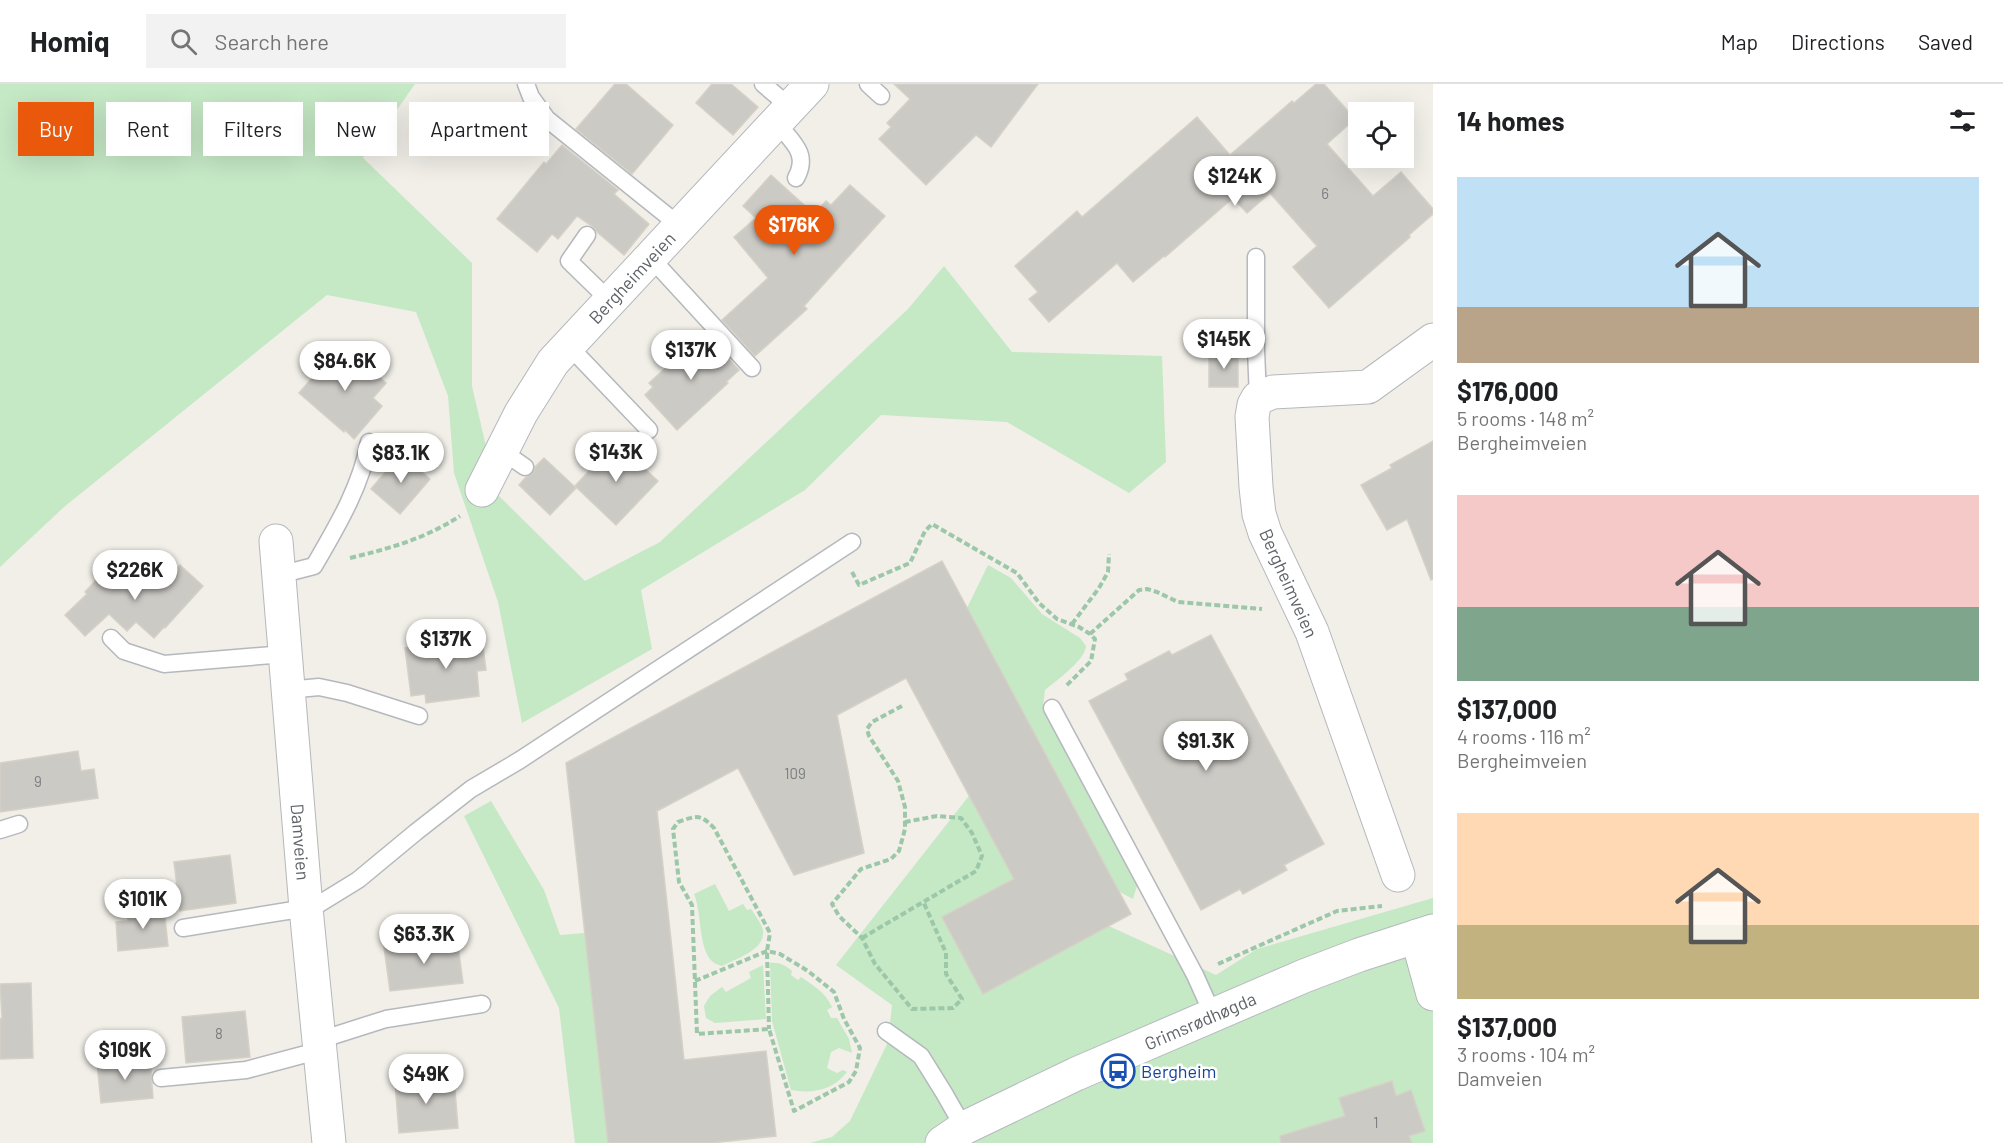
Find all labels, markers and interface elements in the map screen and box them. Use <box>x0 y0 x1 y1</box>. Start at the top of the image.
search box <box>146 14 566 68</box>
text: Homiq <box>30 24 110 58</box>
icon: search <box>167 25 200 58</box>
text: Search here <box>215 28 329 54</box>
text: Map <box>1721 29 1758 54</box>
text: Directions <box>1791 29 1885 54</box>
text: Saved <box>1918 29 1973 54</box>
chip: Buy <box>18 102 94 156</box>
chip: Rent <box>106 102 191 156</box>
chip: Filters <box>203 102 303 156</box>
chip: New <box>315 102 397 156</box>
chip: Apartment <box>409 102 549 156</box>
map controls <box>1348 102 1414 168</box>
button: locate <box>1348 102 1414 168</box>
icon: filters <box>1946 104 1979 137</box>
text: 14 homes <box>1457 105 1564 136</box>
pin: $124K <box>1193 156 1277 207</box>
text: $124K <box>1208 163 1262 187</box>
house number: 6 <box>1321 184 1329 202</box>
pin: $176K <box>752 205 836 256</box>
text: $176K <box>768 212 820 236</box>
icon: home <box>1664 216 1772 324</box>
street label: Bergheimveien <box>584 227 680 328</box>
pin: $145K <box>1182 319 1266 370</box>
text: $145K <box>1197 326 1251 350</box>
pin: $137K <box>649 330 733 381</box>
text: $137K <box>665 337 717 361</box>
pin: $84.6K <box>296 341 394 392</box>
text: $84.6K <box>313 348 377 372</box>
text: $176,000 <box>1457 375 1559 406</box>
text: 5 rooms · 148 m² <box>1457 406 1594 430</box>
text: Bergheimveien <box>1457 430 1587 454</box>
pin: $143K <box>574 432 658 483</box>
pin: $83.1K <box>352 433 450 484</box>
text: $143K <box>589 439 643 463</box>
text: $83.1K <box>372 440 430 464</box>
street label: Bergheimveien <box>1255 525 1323 641</box>
icon: home <box>1664 534 1772 642</box>
pin: $226K <box>93 550 177 601</box>
text: $226K <box>106 557 164 581</box>
pin: $137K <box>404 619 488 670</box>
text: $137K <box>420 626 472 650</box>
text: $137,000 <box>1457 693 1557 724</box>
pin: $91.3K <box>1157 721 1255 772</box>
text: 4 rooms · 116 m² <box>1457 724 1591 748</box>
text: $91.3K <box>1177 728 1235 752</box>
text: Bergheimveien <box>1457 748 1587 772</box>
house number: 109 <box>784 764 806 782</box>
house number: 9 <box>34 772 42 790</box>
street label: Damveien <box>287 803 315 881</box>
icon: home <box>1664 852 1772 960</box>
pin: $101K <box>101 879 185 930</box>
text: $101K <box>118 886 168 910</box>
pin: $63.3K <box>375 914 473 965</box>
text: $63.3K <box>393 921 455 945</box>
street label: Grimsrødhøgda <box>1141 987 1259 1054</box>
text: $137,000 <box>1457 1011 1557 1042</box>
house number: 8 <box>215 1024 223 1042</box>
pin: $109K <box>83 1030 167 1081</box>
text: $109K <box>98 1037 152 1061</box>
text: 3 rooms · 104 m² <box>1457 1042 1595 1066</box>
bus stop icon: Bergheim <box>1100 1053 1136 1089</box>
pin: $49K <box>390 1054 462 1105</box>
place label: Bergheim <box>1141 1060 1217 1082</box>
text: $49K <box>403 1061 449 1085</box>
text: Damveien <box>1457 1066 1542 1090</box>
house number: 1 <box>1373 1113 1379 1131</box>

